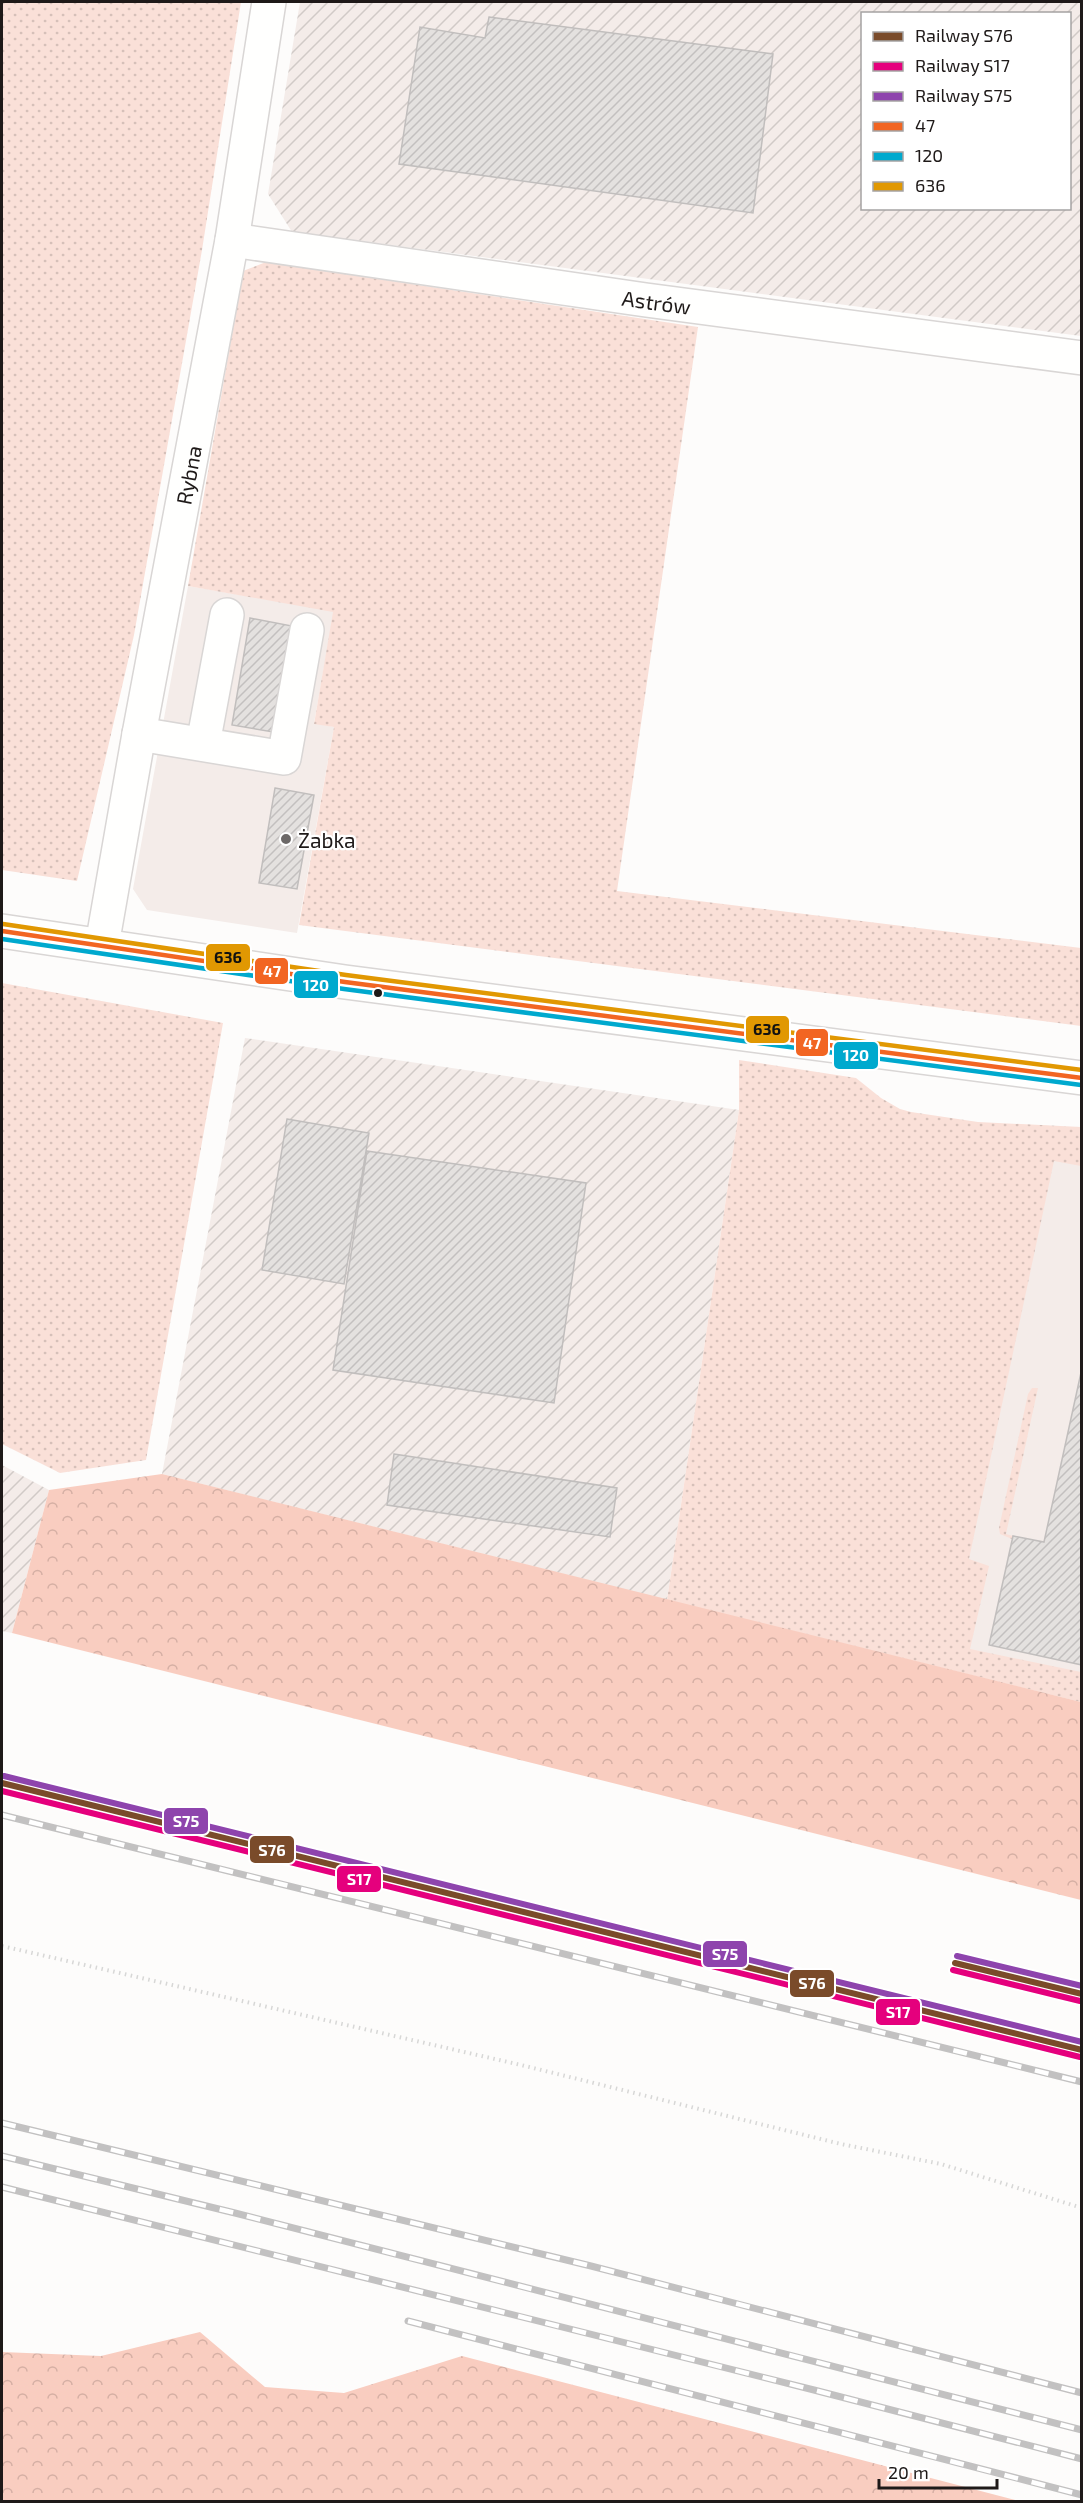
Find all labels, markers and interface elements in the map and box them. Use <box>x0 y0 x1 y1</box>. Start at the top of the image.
legend <box>861 12 1071 210</box>
text: Railway S76 <box>915 24 1013 46</box>
text: Railway S17 <box>915 54 1010 76</box>
text: Railway S75 <box>915 84 1012 106</box>
text: 47 <box>915 114 935 136</box>
text: 120 <box>915 144 943 166</box>
text: 636 <box>915 174 946 196</box>
street label: Astrów <box>621 284 692 318</box>
street label: Rybna <box>170 443 206 506</box>
place label: Żabka <box>298 827 356 852</box>
marker: Żabka <box>279 832 293 846</box>
line badge: 636 <box>205 943 251 972</box>
text: 636 <box>214 947 242 966</box>
line badge: 47 <box>254 957 289 985</box>
text: 47 <box>263 961 282 980</box>
line badge: 120 <box>293 970 339 999</box>
text: 120 <box>303 975 329 994</box>
unlabelled marker <box>372 987 384 999</box>
line badge: 636 <box>745 1015 790 1044</box>
text: 636 <box>753 1019 781 1038</box>
line badge: 47 <box>795 1028 829 1057</box>
text: 47 <box>803 1033 822 1052</box>
line badge: 120 <box>833 1041 879 1070</box>
text: 120 <box>843 1045 869 1064</box>
line badge: S75 <box>163 1807 209 1835</box>
text: S75 <box>173 1811 199 1830</box>
line badge: S76 <box>249 1835 295 1864</box>
text: S76 <box>258 1840 286 1859</box>
line badge: S17 <box>336 1865 382 1893</box>
text: S17 <box>347 1869 372 1888</box>
line badge: S75 <box>702 1940 748 1968</box>
text: S75 <box>712 1944 738 1963</box>
line badge: S76 <box>789 1969 835 1998</box>
text: S76 <box>798 1973 826 1992</box>
line badge: S17 <box>875 1998 921 2026</box>
text: S17 <box>886 2002 911 2021</box>
scale bar <box>879 2452 998 2490</box>
text: 20 m <box>888 2461 929 2483</box>

